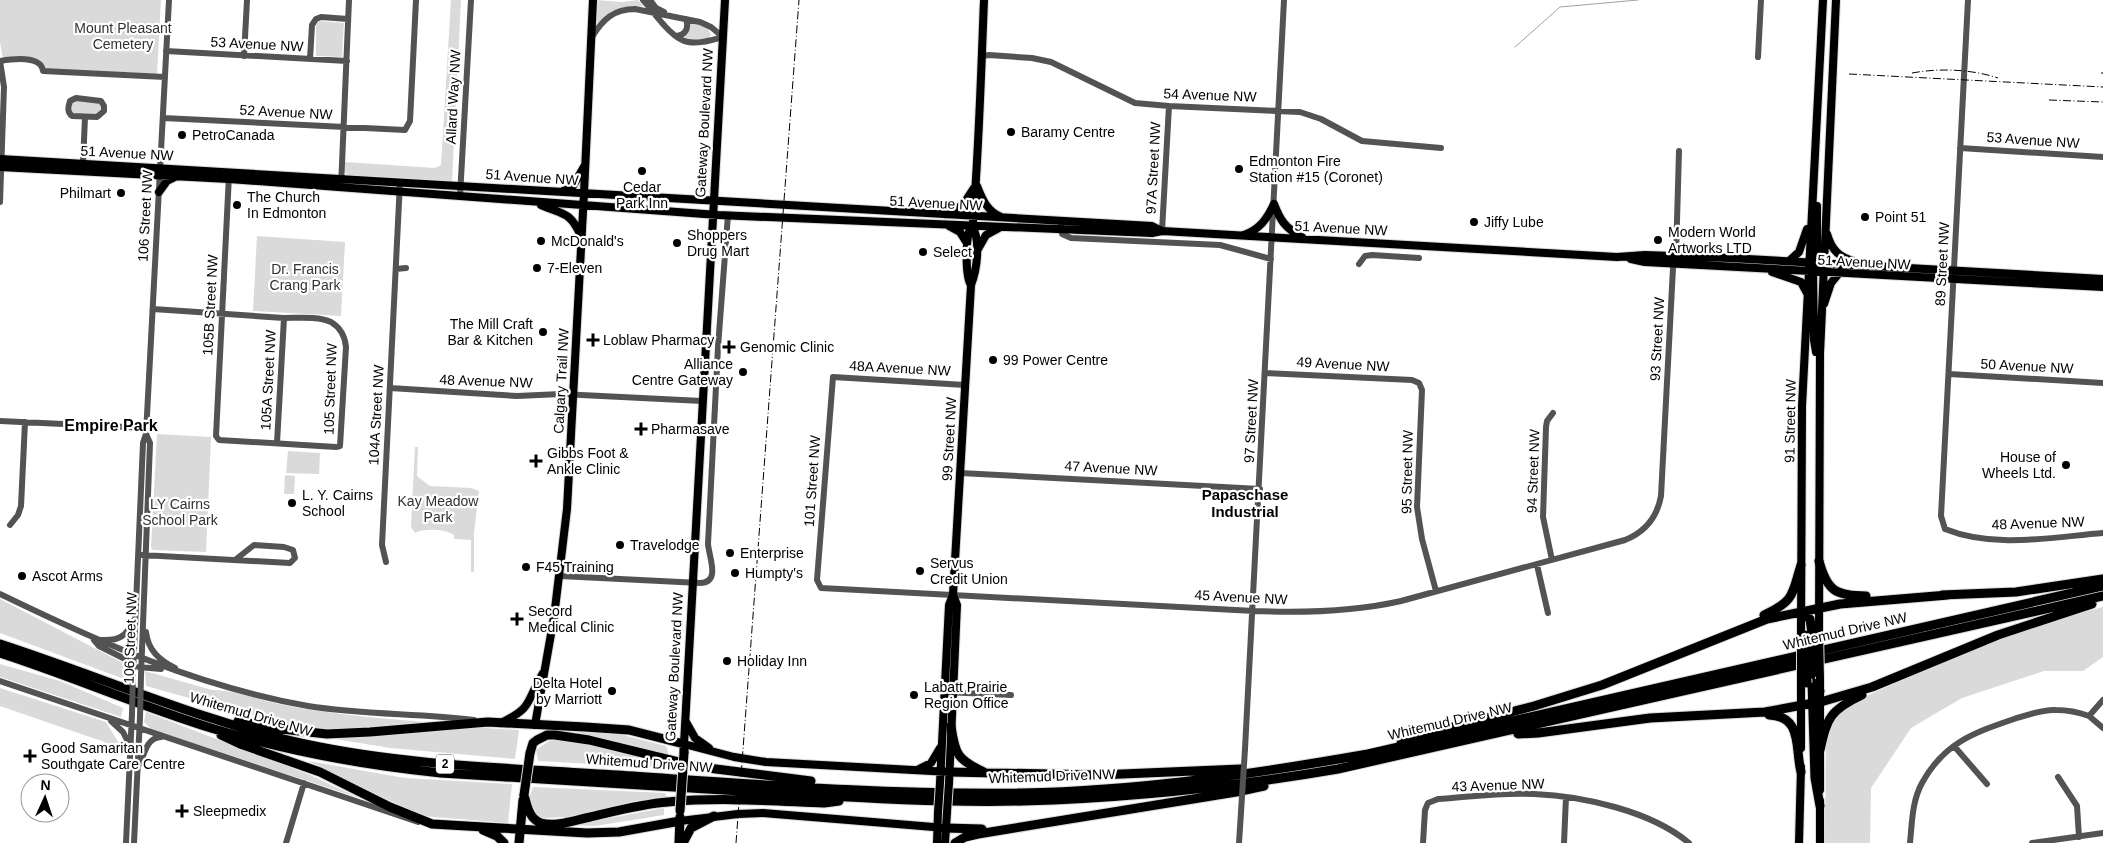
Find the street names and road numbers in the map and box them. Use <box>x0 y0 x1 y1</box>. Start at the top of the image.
street label: 53 Avenue NW <box>210 34 305 54</box>
street label: Gateway Boulevard NW <box>692 47 716 198</box>
street label: Allard Way NW <box>443 49 463 145</box>
street label: 54 Avenue NW <box>1163 85 1258 105</box>
street label: 52 Avenue NW <box>239 102 334 122</box>
street label: 97A Street NW <box>1143 121 1163 215</box>
street label: 53 Avenue NW <box>1986 129 2081 151</box>
street label: 51 Avenue NW <box>80 143 175 163</box>
street label: 51 Avenue NW <box>485 166 580 188</box>
street label: 106 Street NW <box>135 169 155 262</box>
street label: 51 Avenue NW <box>889 193 984 213</box>
street label: 51 Avenue NW <box>1294 218 1389 238</box>
street label: 89 Street NW <box>1932 221 1952 306</box>
street label: 51 Avenue NW <box>1817 252 1912 272</box>
street label: 105B Street NW <box>199 253 221 356</box>
street label: 93 Street NW <box>1647 296 1667 381</box>
street label: Calgary Trail NW <box>550 327 572 434</box>
street label: 105A Street NW <box>257 329 279 431</box>
street label: 105 Street NW <box>320 342 340 435</box>
street label: 49 Avenue NW <box>1296 354 1391 374</box>
street label: 50 Avenue NW <box>1980 356 2075 376</box>
street label: 48A Avenue NW <box>849 357 952 379</box>
street label: 104A Street NW <box>365 364 387 466</box>
street label: 48 Avenue NW <box>439 371 534 391</box>
street label: 97 Street NW <box>1241 378 1261 463</box>
street label: 91 Street NW <box>1781 378 1799 463</box>
street label: 99 Street NW <box>939 396 959 481</box>
street label: 94 Street NW <box>1524 428 1542 513</box>
street label: 95 Street NW <box>1398 429 1416 514</box>
street label: 101 Street NW <box>801 434 823 527</box>
street label: 47 Avenue NW <box>1064 458 1159 478</box>
street label: 48 Avenue NW <box>1991 513 2086 533</box>
street label: 45 Avenue NW <box>1194 587 1289 607</box>
street label: 106 Street NW <box>120 591 140 684</box>
street label: Gateway Boulevard NW <box>662 591 686 742</box>
street label: Whitemud Drive NW <box>1781 609 1909 653</box>
street label: Whitemud Drive NW <box>188 689 315 739</box>
street label: Whitemud Drive NW <box>1386 699 1514 743</box>
street label: Whitemud Drive NW <box>585 751 714 775</box>
road number: 2 <box>436 754 454 774</box>
street label: Whitemud Drive NW <box>988 766 1116 786</box>
street label: 43 Avenue NW <box>1451 775 1546 795</box>

